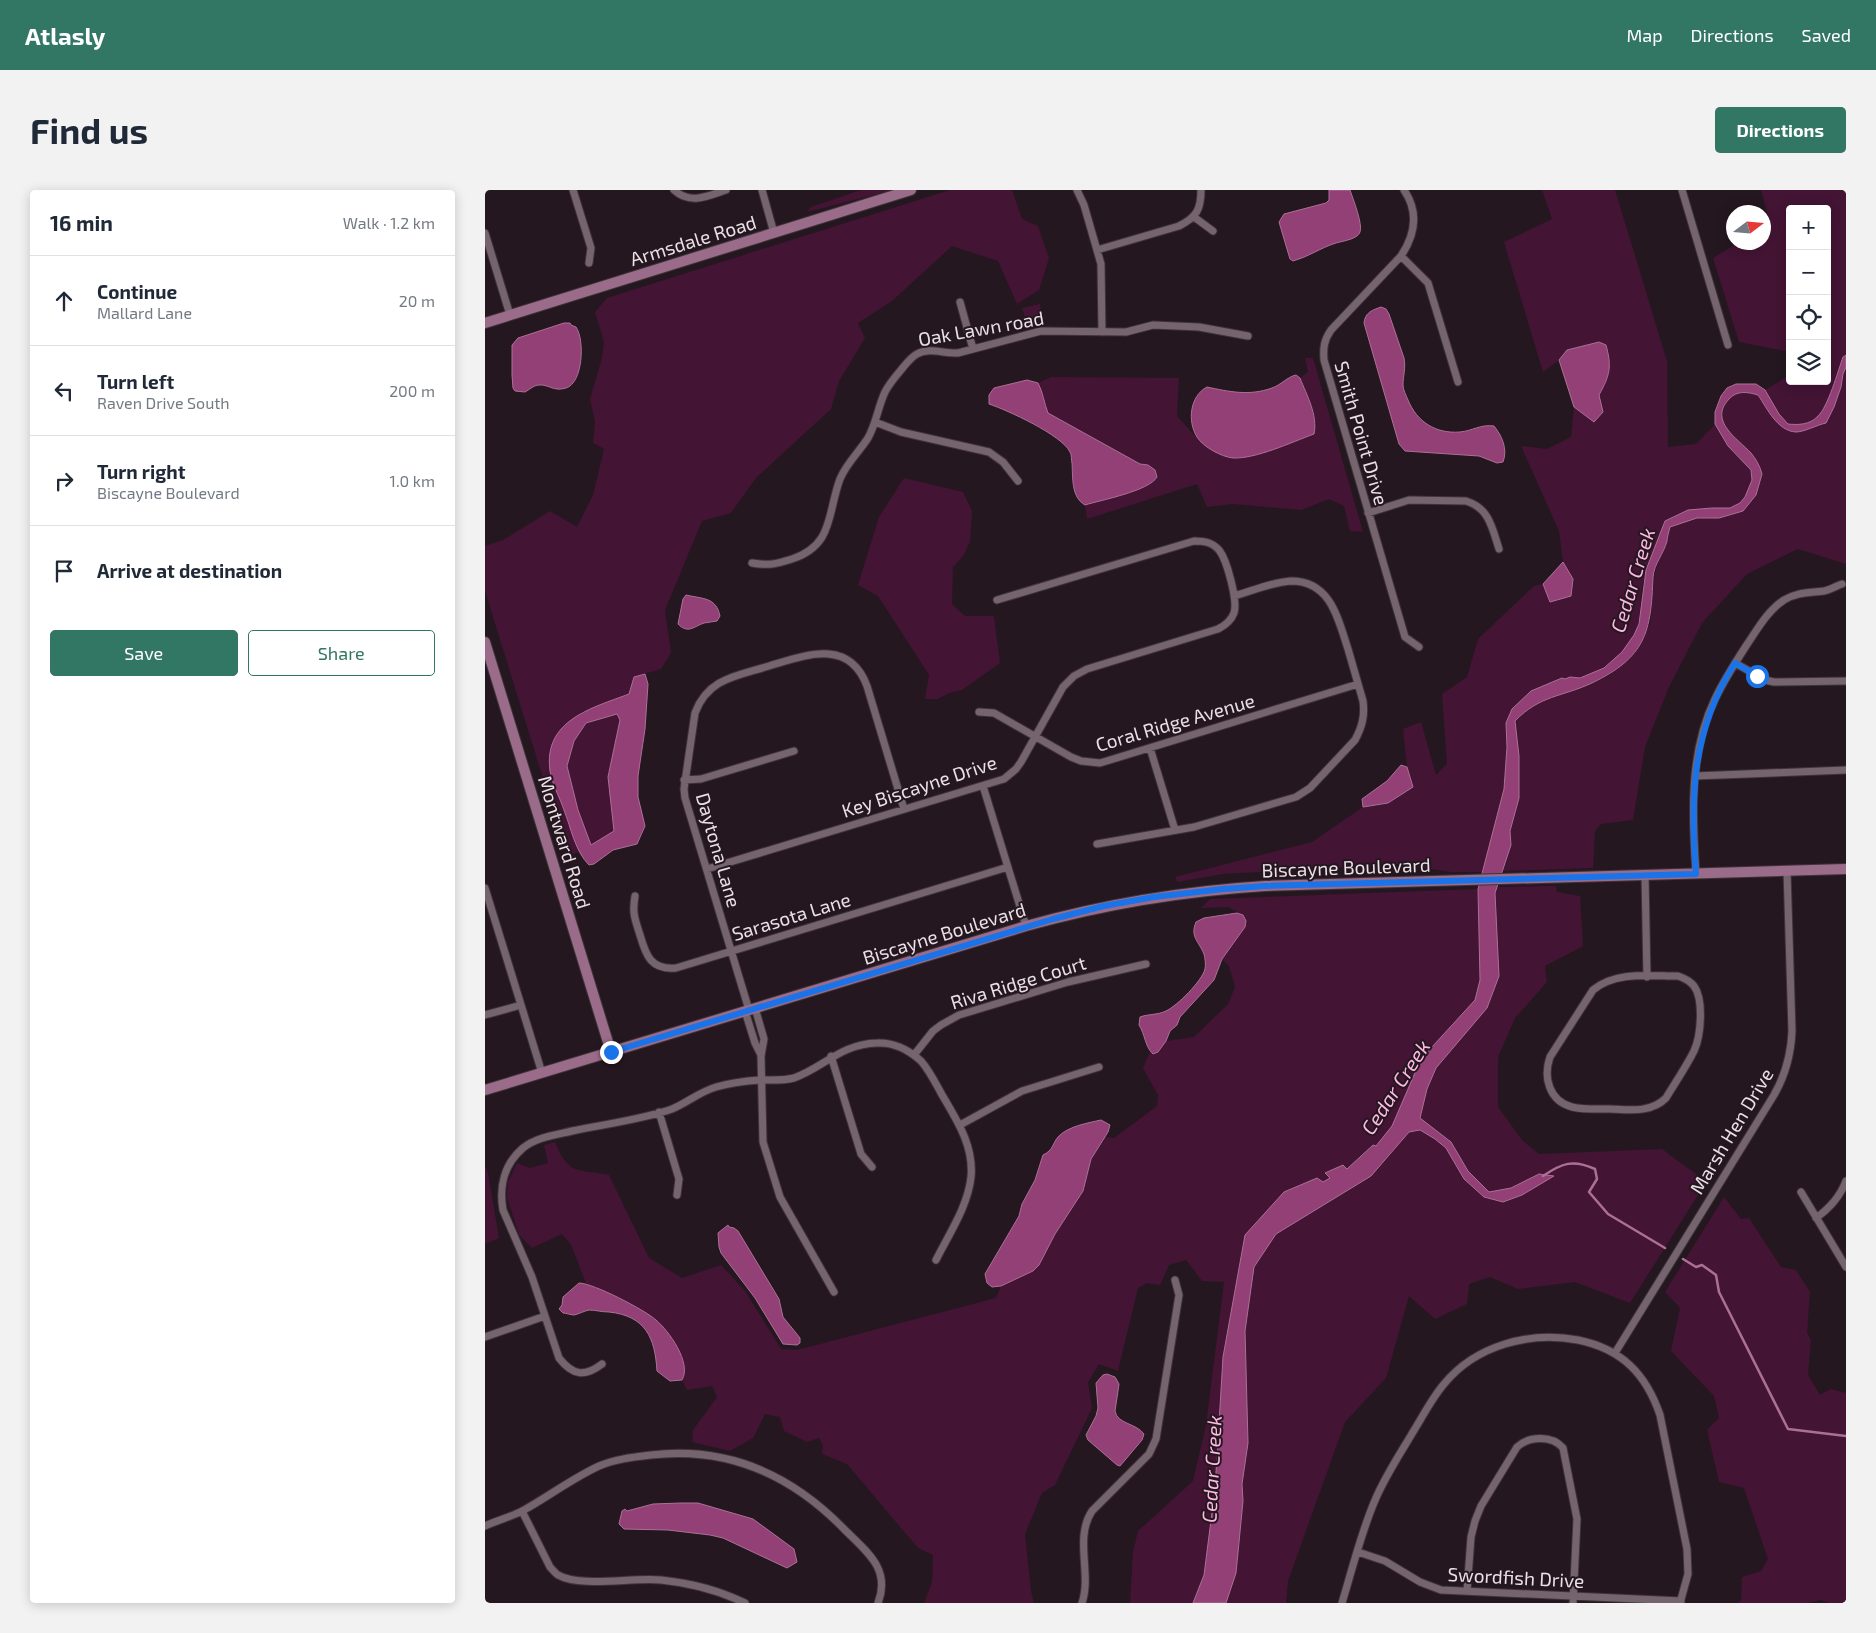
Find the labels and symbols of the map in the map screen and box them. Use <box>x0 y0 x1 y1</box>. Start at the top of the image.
north arrow <box>1726 205 1771 250</box>
street label: Armsdale Road <box>627 210 759 270</box>
street label: Oak Lawn road <box>916 306 1046 350</box>
street label: Smith Point Drive <box>1330 358 1394 508</box>
water label: Cedar Creek <box>1605 525 1659 635</box>
route start <box>1746 665 1769 688</box>
street label: Coral Ridge Avenue <box>1093 688 1257 756</box>
street label: Key Biscayne Drive <box>839 750 999 822</box>
street label: Montward Road <box>534 773 596 911</box>
street label: Daytona Lane <box>692 790 746 910</box>
street label: Biscayne Boulevard <box>1261 853 1431 881</box>
street label: Sarasota Lane <box>729 887 853 945</box>
street label: Biscayne Boulevard <box>860 897 1028 969</box>
street label: Riva Ridge Court <box>947 950 1089 1014</box>
water label: Cedar Creek <box>1356 1035 1434 1139</box>
route end <box>600 1041 623 1064</box>
street label: Marsh Hen Drive <box>1684 1064 1778 1198</box>
water label: Cedar Creek <box>1196 1415 1226 1523</box>
street label: Swordfish Drive <box>1447 1562 1585 1592</box>

